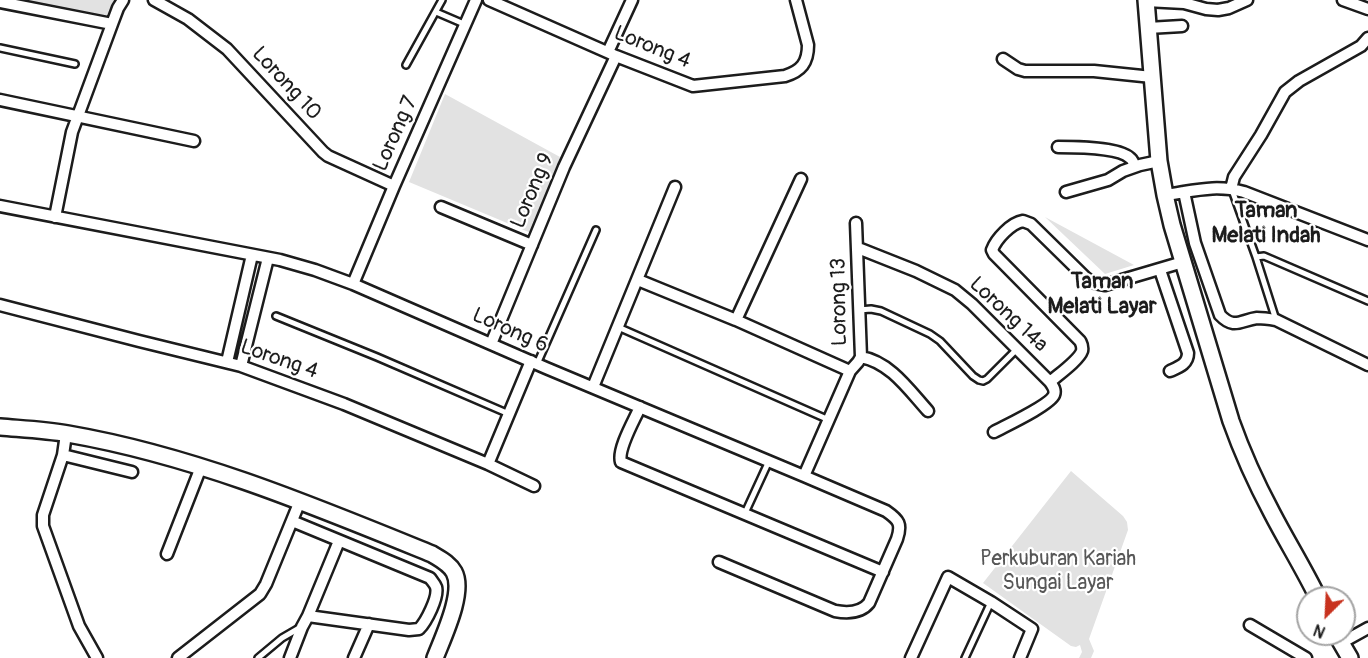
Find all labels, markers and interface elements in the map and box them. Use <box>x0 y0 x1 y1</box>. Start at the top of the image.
street label: Lorong 4 <box>610 21 694 75</box>
street label: Lorong 10 <box>246 42 326 126</box>
street label: Lorong 7 <box>368 93 424 175</box>
street label: Lorong 9 <box>506 150 560 232</box>
district label: Taman Melati Indah <box>1211 198 1321 249</box>
street label: Lorong 13 <box>827 258 853 346</box>
district label: Taman Melati Layar <box>1047 269 1157 320</box>
street label: Lorong 14a <box>963 272 1053 358</box>
street label: Lorong 6 <box>468 303 552 359</box>
street label: Lorong 4 <box>237 335 321 385</box>
park label: Perkuburan Kariah Sungai Layar <box>980 547 1136 597</box>
north arrow <box>1296 586 1356 646</box>
text: N <box>1310 619 1329 642</box>

